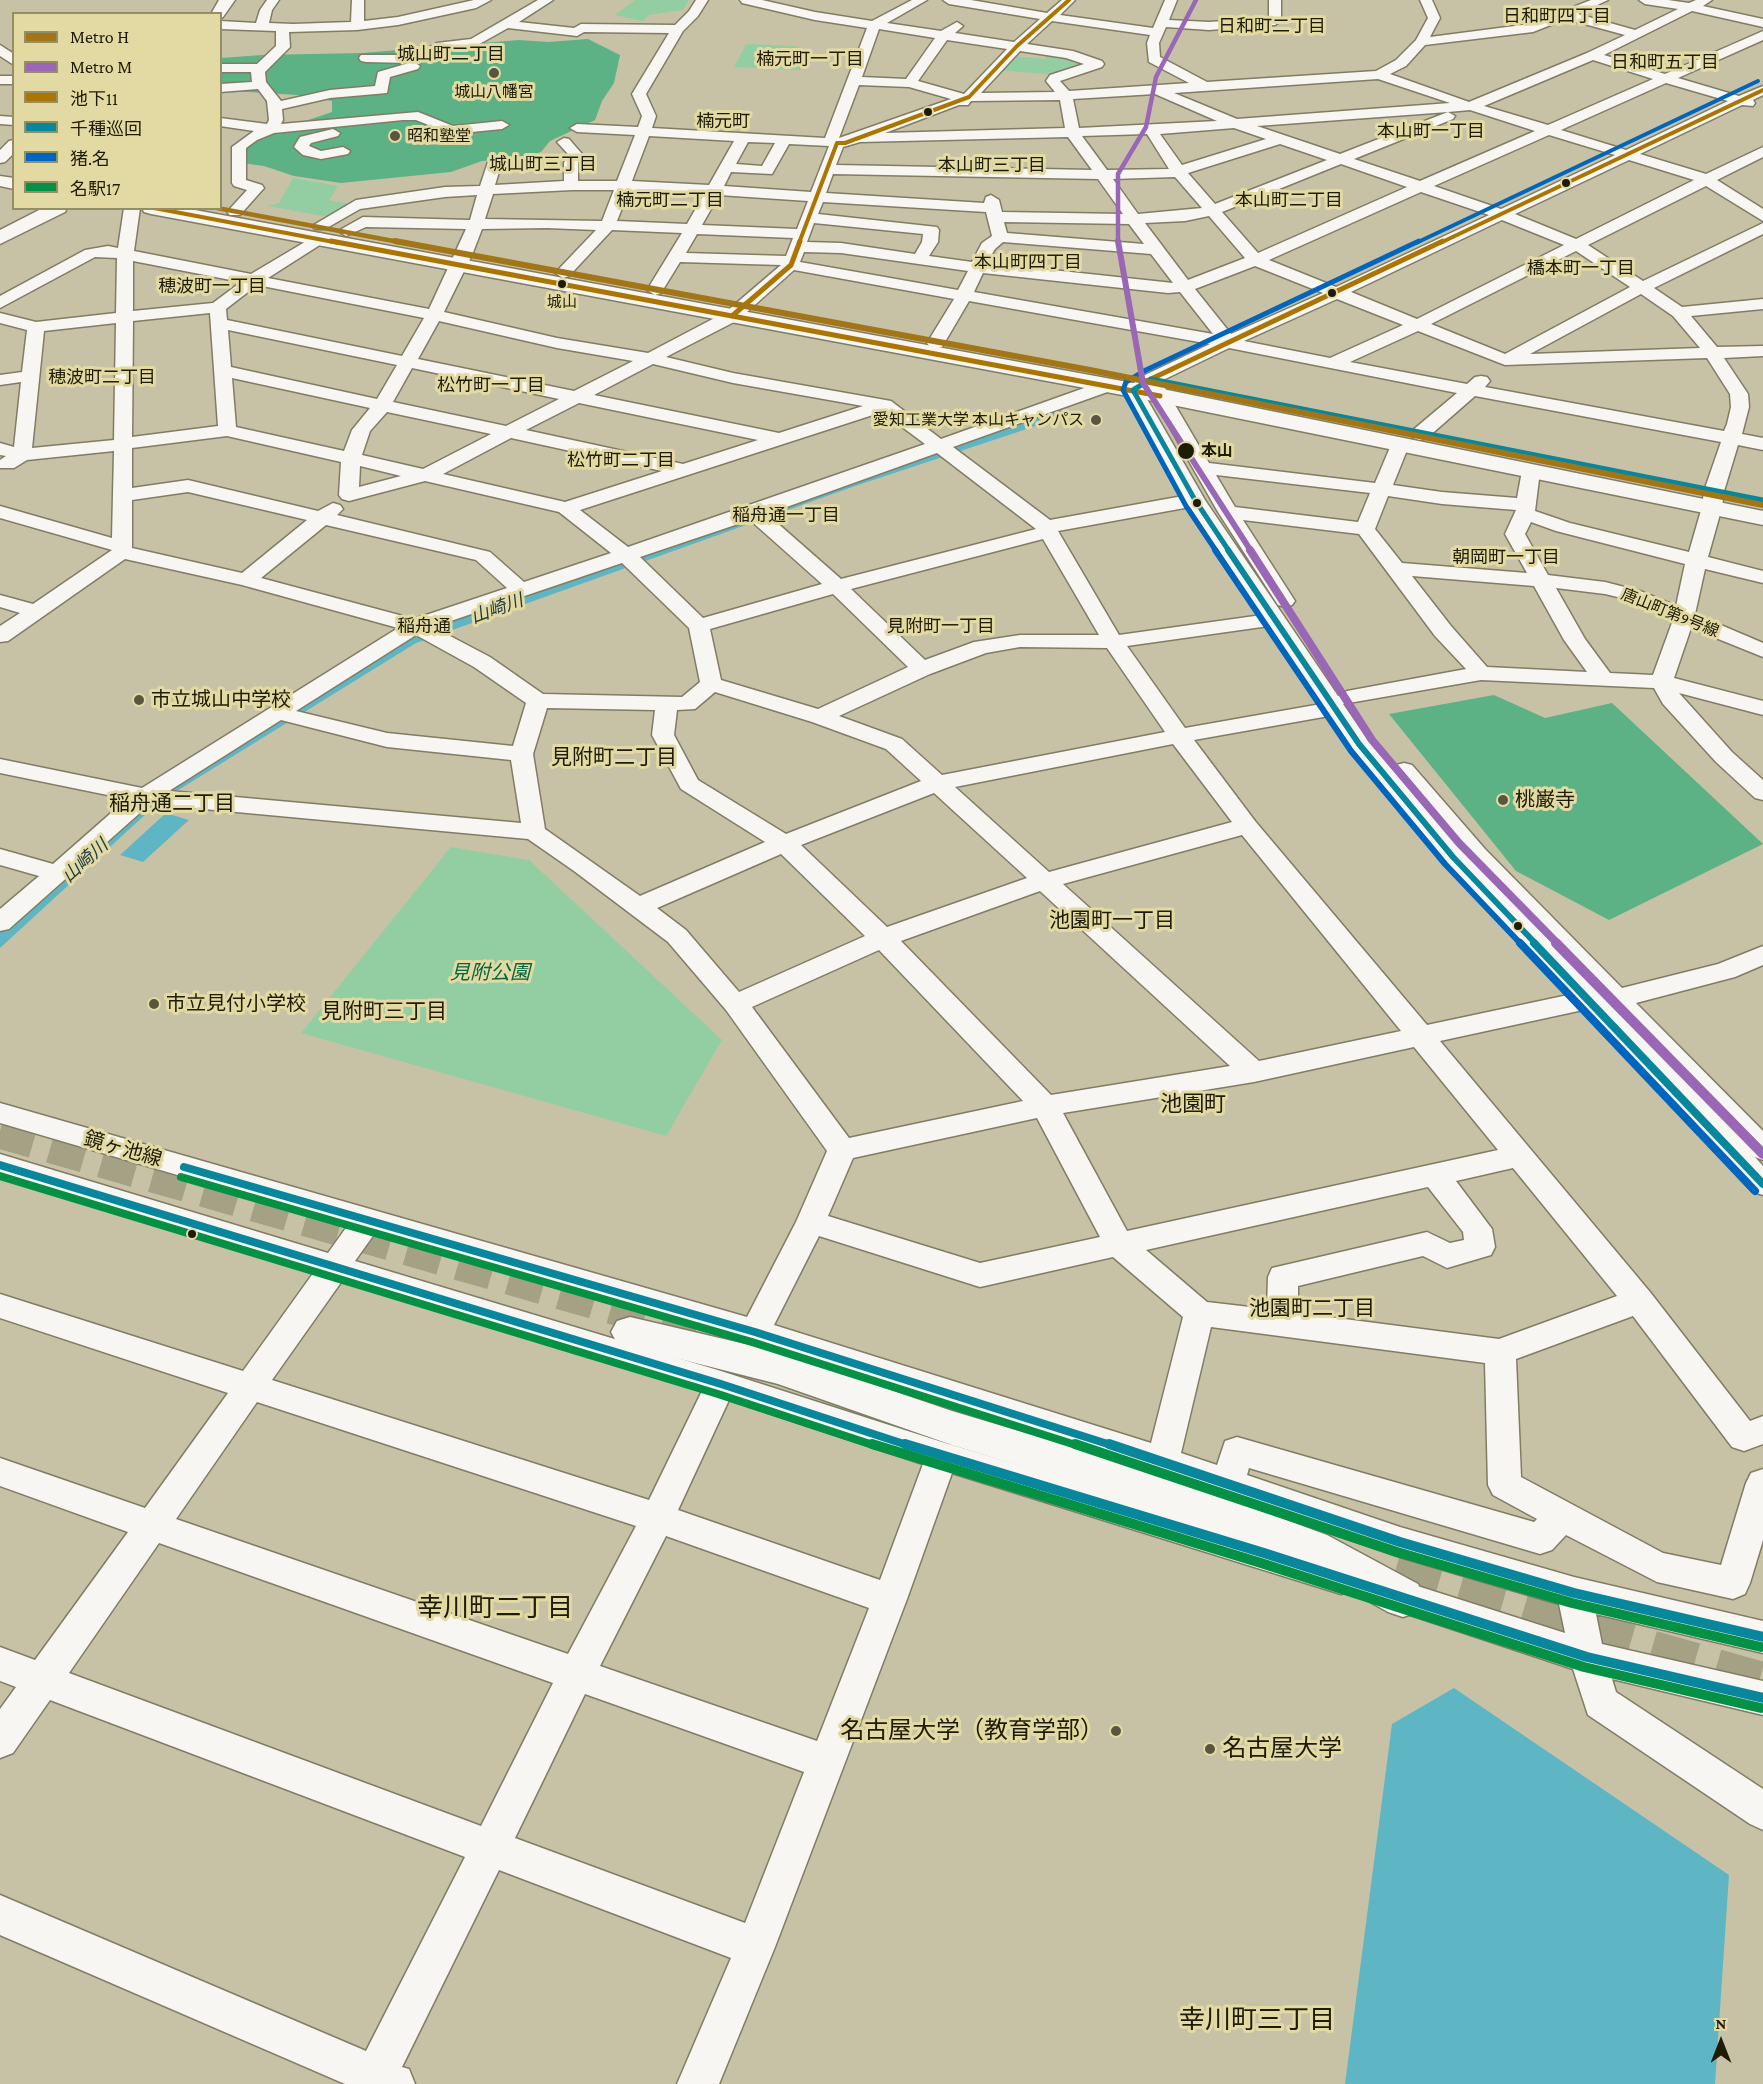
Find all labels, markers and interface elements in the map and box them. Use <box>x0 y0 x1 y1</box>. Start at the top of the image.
district label: 日和町四丁目 <box>1503 5 1611 27</box>
legend <box>12 12 222 210</box>
district label: 日和町二丁目 <box>1218 15 1326 37</box>
text: Metro H <box>70 27 129 47</box>
district label: 城山町二丁目 <box>397 43 505 65</box>
district label: 楠元町一丁目 <box>756 48 864 70</box>
district label: 日和町五丁目 <box>1611 51 1719 73</box>
text: Metro M <box>70 57 132 77</box>
marker: 城山八幡宮 <box>487 66 501 80</box>
place label: 城山八幡宮 <box>454 82 534 102</box>
text: 池下11 <box>70 89 118 109</box>
unlabelled marker <box>922 106 934 118</box>
district label: 楠元町 <box>696 110 750 132</box>
text: 千種巡回 <box>70 119 142 139</box>
district label: 本山町一丁目 <box>1377 120 1485 142</box>
place label: 昭和塾堂 <box>407 126 471 146</box>
marker: 昭和塾堂 <box>388 129 402 143</box>
text: 猪.名 <box>70 149 110 169</box>
district label: 城山町三丁目 <box>489 153 597 175</box>
district label: 本山町三丁目 <box>938 154 1046 176</box>
unlabelled marker <box>1560 177 1572 189</box>
text: 名駅17 <box>70 179 120 199</box>
district label: 楠元町二丁目 <box>616 189 724 211</box>
district label: 本山町二丁目 <box>1235 189 1343 211</box>
district label: 本山町四丁目 <box>974 251 1082 273</box>
district label: 橋本町一丁目 <box>1527 257 1635 279</box>
district label: 穂波町一丁目 <box>158 275 266 297</box>
marker: 城山 <box>556 278 568 290</box>
unlabelled marker <box>1326 287 1338 299</box>
place label: 城山 <box>547 293 577 311</box>
district label: 穂波町二丁目 <box>48 366 156 388</box>
district label: 松竹町一丁目 <box>437 374 545 396</box>
place label: 愛知工業大学 本山キャンパス <box>873 410 1084 430</box>
marker: 愛知工業大学 本山キャンパス <box>1089 413 1103 427</box>
marker: 本山 <box>1176 441 1196 461</box>
place label: 本山 <box>1201 441 1233 461</box>
district label: 松竹町二丁目 <box>567 449 675 471</box>
unlabelled marker <box>1191 497 1203 509</box>
district label: 稲舟通一丁目 <box>732 504 840 526</box>
district label: 朝岡町一丁目 <box>1452 546 1560 568</box>
street label: 唐山町第9号線 <box>1618 585 1722 641</box>
water label: 山崎川 <box>468 590 526 628</box>
district label: 稲舟通 <box>397 615 451 637</box>
district label: 見附町一丁目 <box>887 615 995 637</box>
place label: 市立城山中学校 <box>151 688 291 712</box>
marker: 市立城山中学校 <box>132 693 146 707</box>
district label: 見附町二丁目 <box>551 745 677 771</box>
place label: 桃巌寺 <box>1515 788 1575 812</box>
district label: 稲舟通二丁目 <box>109 791 235 817</box>
marker: 桃巌寺 <box>1496 793 1510 807</box>
water label: 山崎川 <box>58 835 112 887</box>
district label: 池園町一丁目 <box>1049 908 1175 934</box>
unlabelled marker <box>1512 920 1524 932</box>
park label: 見附公園 <box>450 961 530 985</box>
place label: 市立見付小学校 <box>166 992 306 1016</box>
marker: 市立見付小学校 <box>147 997 161 1011</box>
district label: 見附町三丁目 <box>321 999 447 1025</box>
district label: 池園町 <box>1160 1091 1226 1117</box>
street label: 鏡ヶ池線 <box>81 1126 165 1172</box>
unlabelled marker <box>186 1228 198 1240</box>
district label: 池園町二丁目 <box>1249 1296 1375 1322</box>
district label: 幸川町二丁目 <box>417 1592 573 1624</box>
place label: 名古屋大学（教育学部） <box>840 1717 1104 1745</box>
marker: 名古屋大学（教育学部） <box>1109 1724 1123 1738</box>
place label: 名古屋大学 <box>1222 1735 1342 1763</box>
marker: 名古屋大学 <box>1203 1742 1217 1756</box>
district label: 幸川町三丁目 <box>1179 2004 1335 2036</box>
north arrow <box>1691 2012 1751 2072</box>
text: N <box>1716 2015 1726 2032</box>

